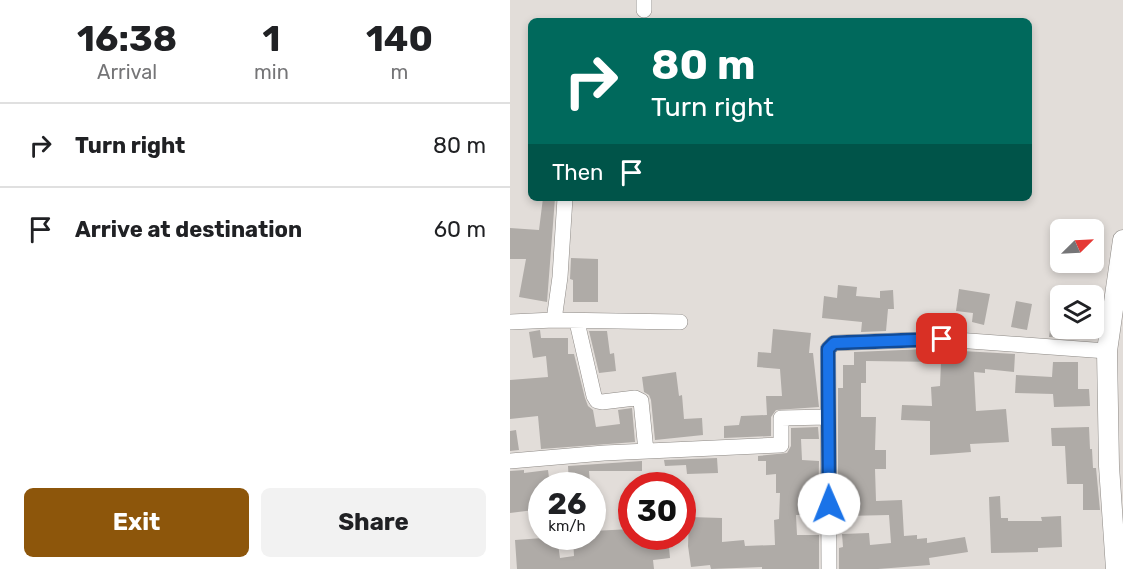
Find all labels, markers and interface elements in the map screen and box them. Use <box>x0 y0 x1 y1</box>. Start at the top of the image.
text: 16:38 <box>77 17 177 60</box>
text: 1 <box>263 17 280 60</box>
text: 140 <box>366 17 433 60</box>
text: 80 m <box>651 40 755 90</box>
icon: right <box>552 42 630 120</box>
text: Arrival <box>97 60 157 84</box>
text: min <box>254 60 289 84</box>
text: m <box>391 60 408 84</box>
text: Turn right <box>651 91 774 123</box>
icon: right <box>24 129 57 162</box>
text: Turn right <box>75 132 185 159</box>
text: 80 m <box>433 132 486 159</box>
icon: arrive <box>615 156 648 189</box>
text: Then <box>552 159 603 186</box>
icon: arrive <box>24 213 57 246</box>
text: Arrive at destination <box>75 216 302 243</box>
text: 60 m <box>434 216 486 243</box>
north arrow <box>1050 219 1104 273</box>
map controls <box>1050 219 1104 339</box>
button: layers <box>1050 285 1104 339</box>
pin <box>916 313 967 364</box>
icon: arrive <box>925 322 958 355</box>
speed limit sign: 30 <box>618 472 696 550</box>
position arrow <box>797 472 861 536</box>
text: 26 <box>547 486 587 522</box>
button: Exit <box>24 488 249 557</box>
button: Share <box>261 488 486 557</box>
text: km/h <box>548 517 586 535</box>

